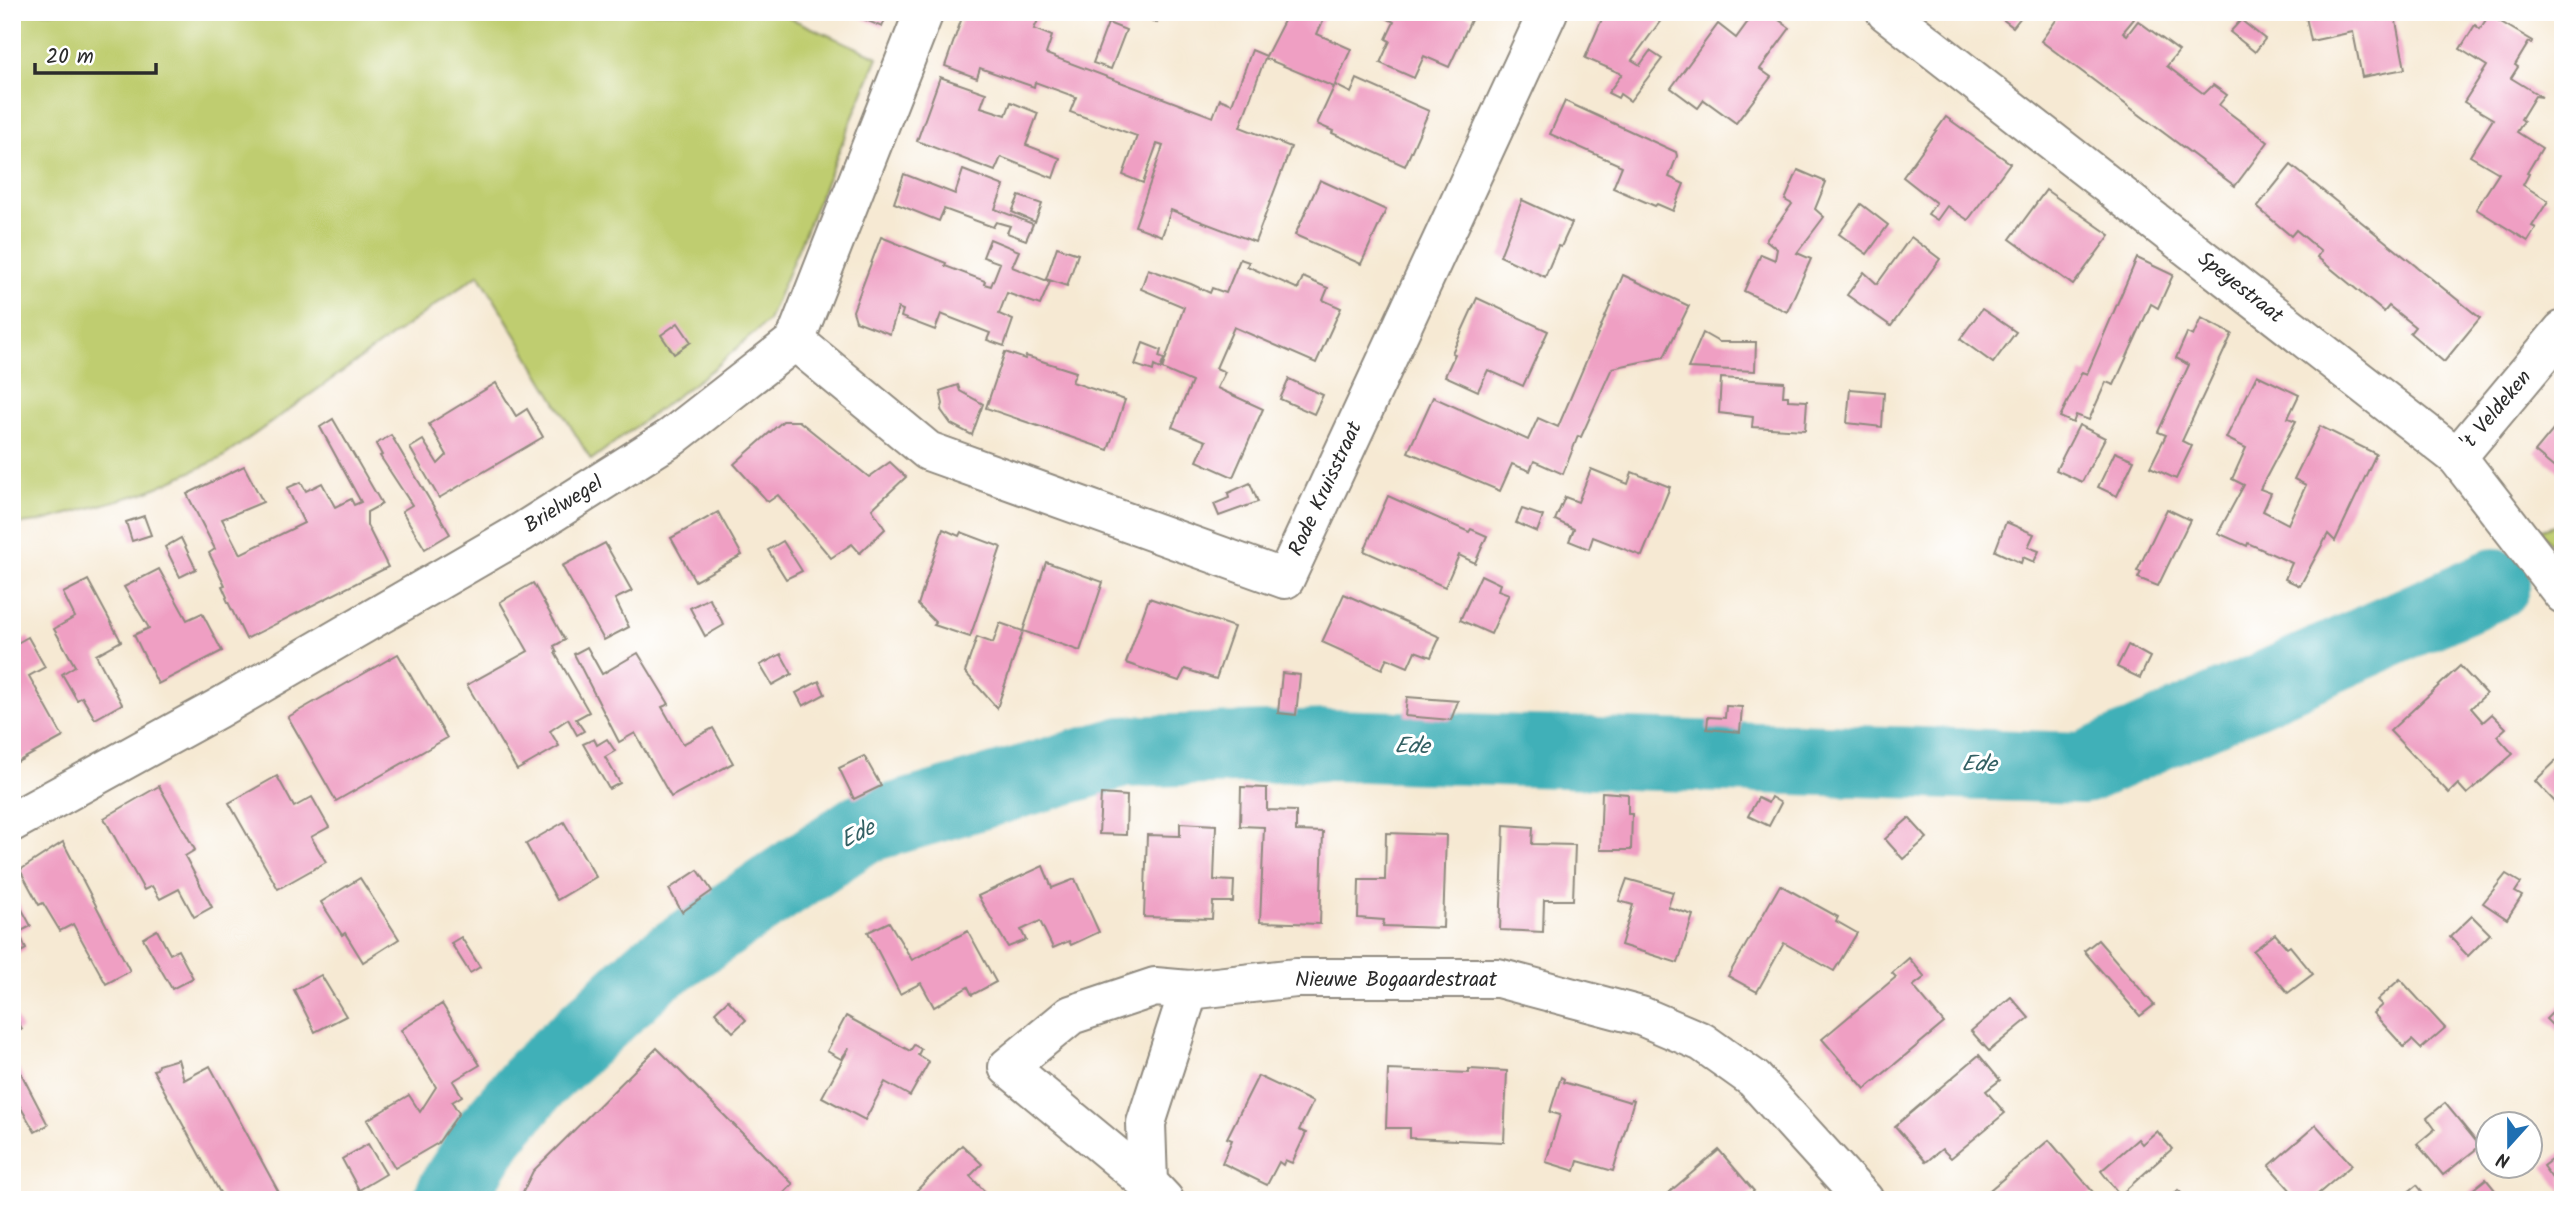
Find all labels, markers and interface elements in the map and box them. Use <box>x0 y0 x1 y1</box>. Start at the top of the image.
scale bar <box>35 32 156 76</box>
text: 20 m <box>46 41 94 74</box>
street label: Speyestraat <box>2190 244 2291 333</box>
street label: 't Veldeken <box>2454 363 2540 457</box>
street label: Rode Kruisstraat <box>1280 415 1372 562</box>
street label: Brielwegel <box>518 468 610 542</box>
water label: Ede <box>1394 728 1433 766</box>
water label: Ede <box>1961 746 2000 784</box>
water label: Ede <box>834 810 884 859</box>
street label: Nieuwe Bogaardestraat <box>1295 964 1498 997</box>
north arrow <box>2474 1110 2544 1180</box>
text: N <box>2493 1143 2515 1175</box>

